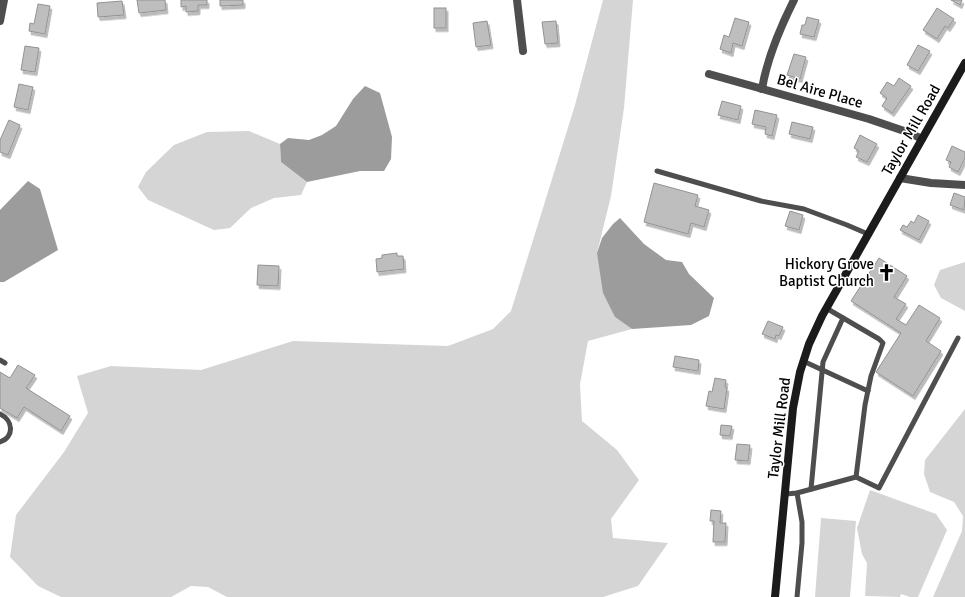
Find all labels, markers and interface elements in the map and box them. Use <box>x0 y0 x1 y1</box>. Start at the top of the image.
street label: Bel Aire Place <box>775 70 865 112</box>
street label: Taylor Mill Road <box>878 81 944 179</box>
place label: Hickory Grove Baptist Church <box>779 255 874 290</box>
church icon: Hickory Grove Baptist Church <box>877 263 897 283</box>
street label: Taylor Mill Road <box>764 376 794 480</box>

